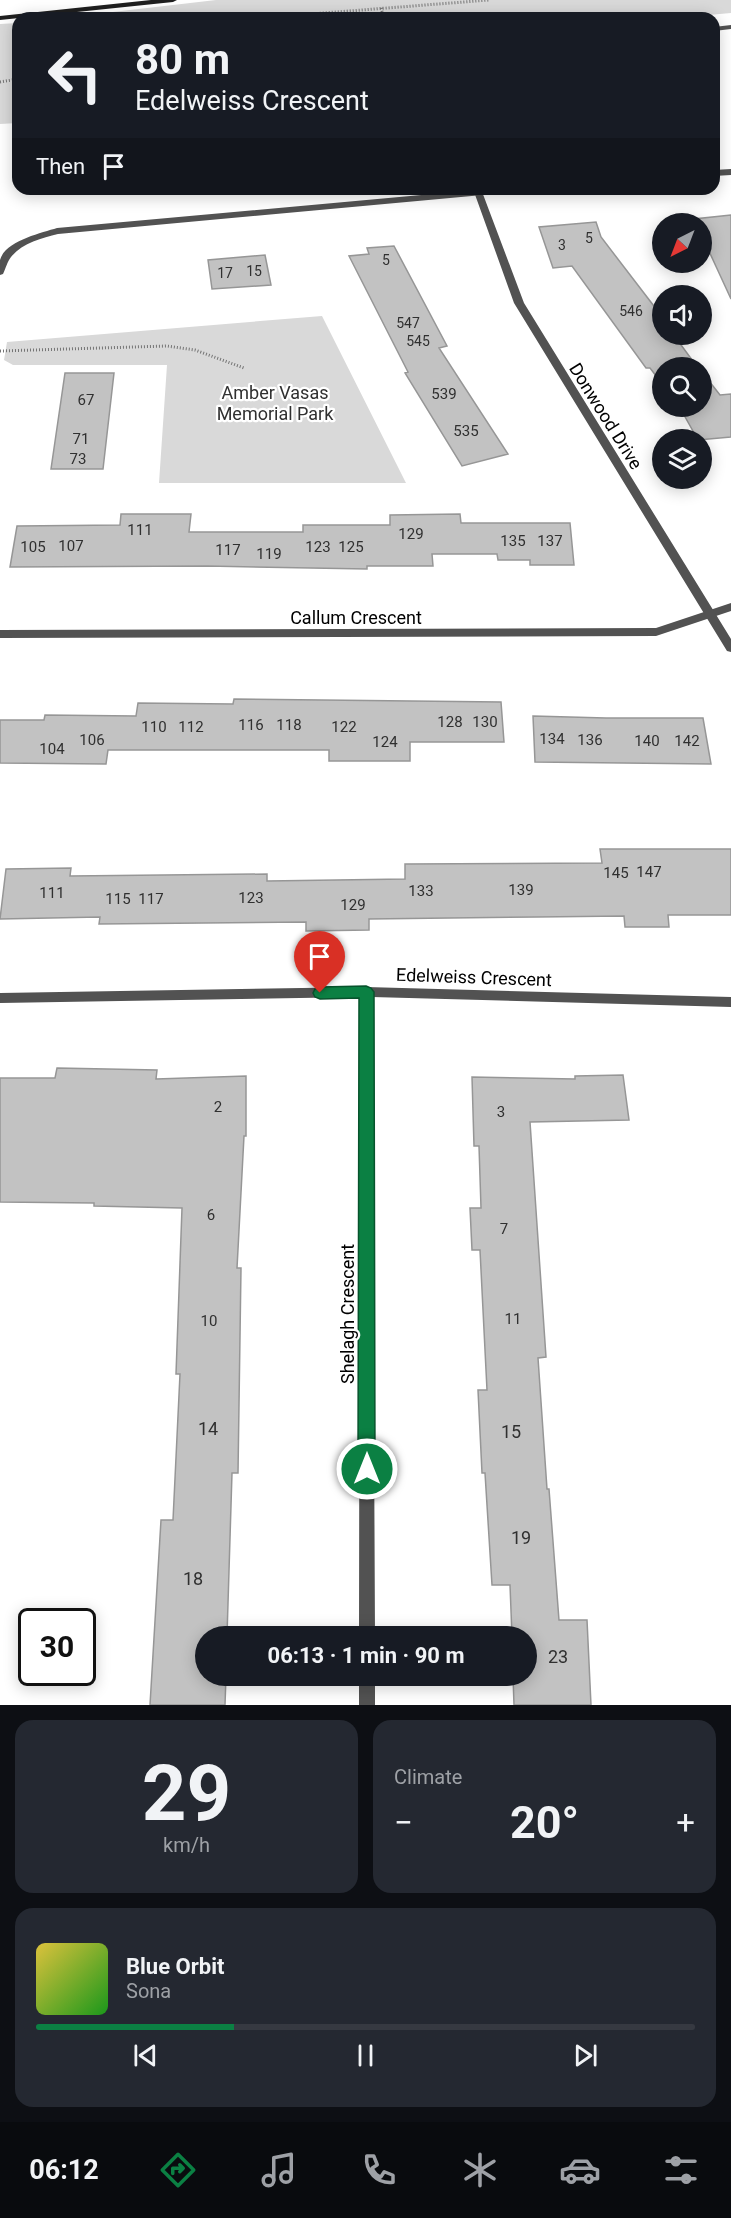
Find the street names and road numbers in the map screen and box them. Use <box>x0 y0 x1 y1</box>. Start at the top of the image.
street label: Donwood Drive <box>565 359 647 473</box>
street label: Callum Crescent <box>290 607 422 628</box>
street label: Edelweiss Crescent <box>396 964 552 990</box>
street label: Shelagh Crescent <box>337 1244 358 1384</box>

